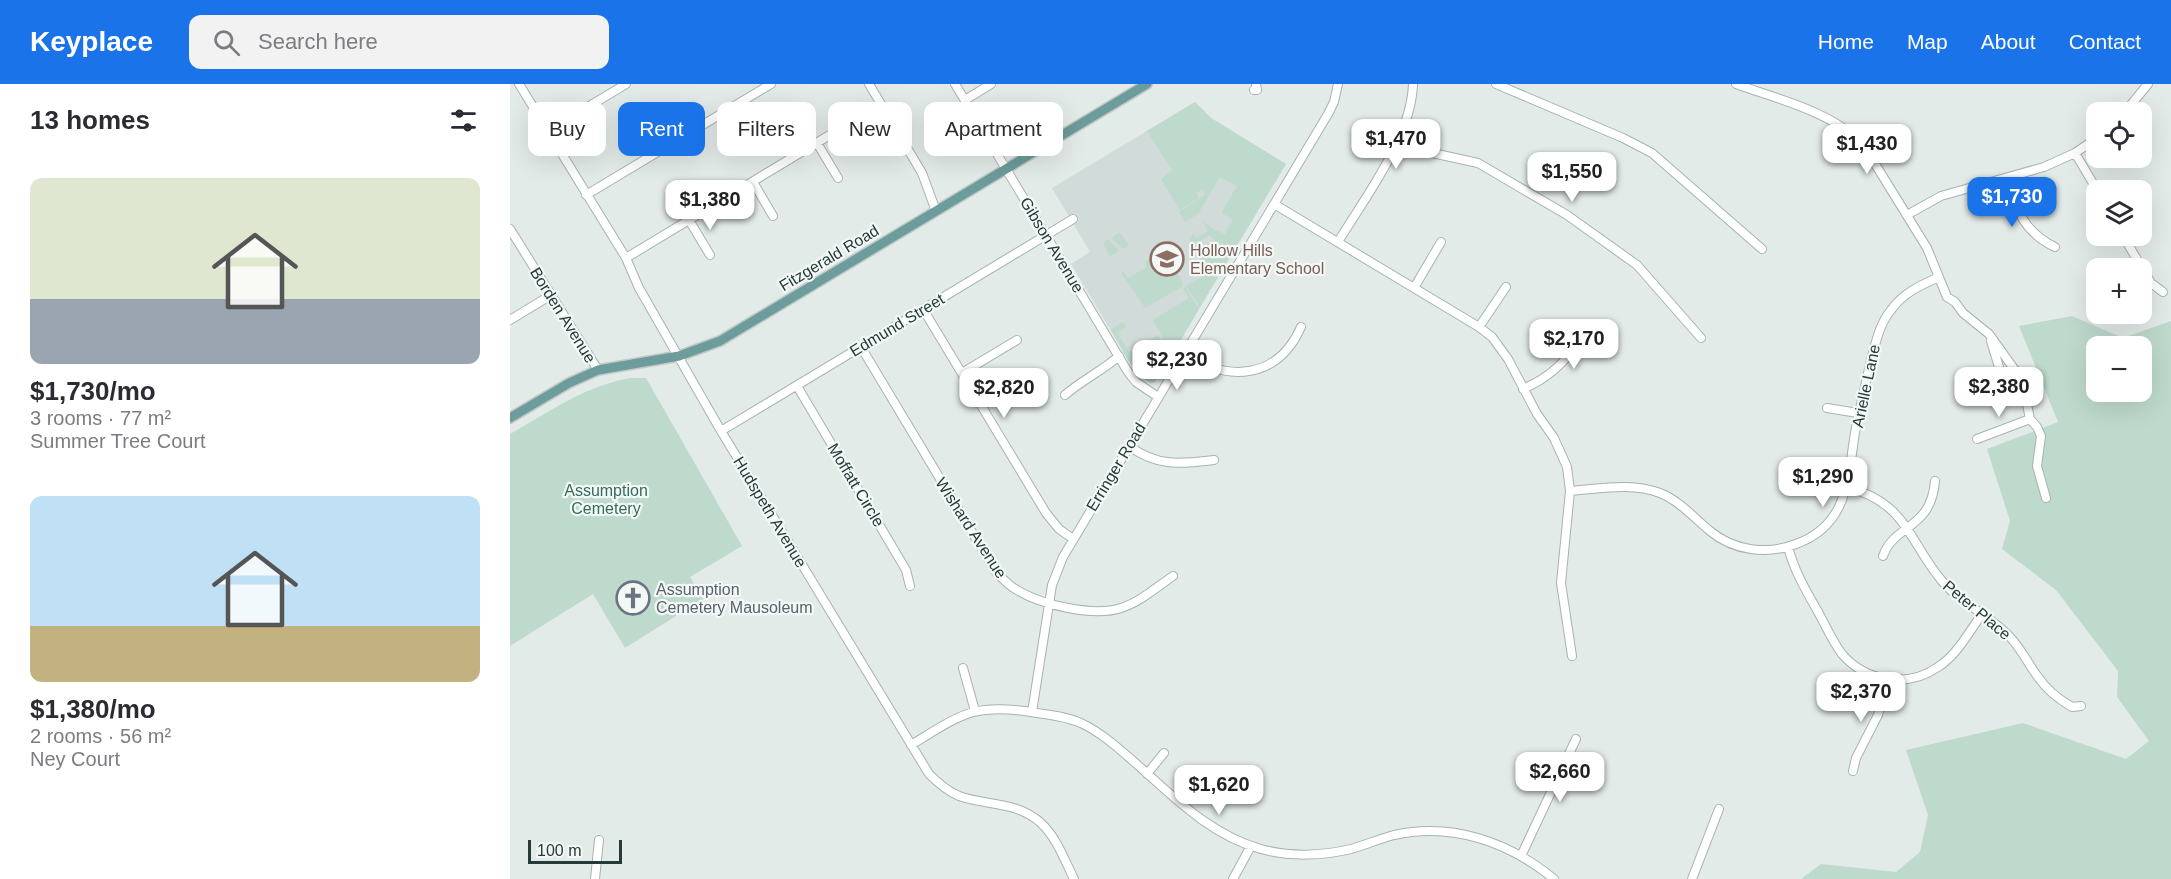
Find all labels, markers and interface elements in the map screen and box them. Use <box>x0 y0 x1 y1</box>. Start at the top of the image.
search box <box>189 15 609 69</box>
text: Keyplace <box>30 26 153 57</box>
icon: search <box>210 26 243 59</box>
text: Search here <box>258 29 378 54</box>
text: Home <box>1818 30 1874 53</box>
text: Map <box>1907 30 1948 53</box>
text: About <box>1981 30 2036 53</box>
text: Contact <box>2069 30 2141 53</box>
chip: Buy <box>528 102 606 156</box>
chip: Rent <box>618 102 705 156</box>
chip: Filters <box>717 102 816 156</box>
chip: New <box>828 102 912 156</box>
chip: Apartment <box>924 102 1063 156</box>
map controls <box>2086 102 2152 402</box>
button: locate <box>2086 102 2152 168</box>
icon: filters <box>447 104 480 137</box>
text: 13 homes <box>30 105 150 135</box>
pin: $1,470 <box>1347 119 1445 170</box>
pin: $1,430 <box>1818 124 1916 175</box>
text: $1,470 <box>1365 127 1427 149</box>
text: $1,430 <box>1836 132 1898 154</box>
pin: $1,550 <box>1523 152 1621 203</box>
text: $1,550 <box>1541 160 1603 182</box>
pin: $1,730 <box>1963 177 2061 228</box>
pin: $1,380 <box>661 180 759 231</box>
button: layers <box>2086 180 2152 246</box>
text: $1,730 <box>1981 185 2043 207</box>
text: $1,380 <box>679 188 741 210</box>
street label: Gibson Avenue <box>1017 194 1087 296</box>
icon: home <box>201 217 309 325</box>
street label: Fitzgerald Road <box>776 222 882 294</box>
school or university icon: Hollow Hills Elementary School <box>1149 241 1185 277</box>
place label: Hollow Hills Elementary School <box>1190 242 1324 277</box>
button: + <box>2086 258 2152 324</box>
street label: Borden Avenue <box>527 264 599 366</box>
street label: Edmund Street <box>847 290 948 360</box>
pin: $2,170 <box>1525 319 1623 370</box>
text: $2,170 <box>1543 327 1605 349</box>
button: − <box>2086 336 2152 402</box>
pin: $2,230 <box>1128 340 1226 391</box>
street label: Arielle Lane <box>1849 343 1883 429</box>
text: $2,230 <box>1146 348 1208 370</box>
pin: $2,380 <box>1950 367 2048 418</box>
pin: $2,820 <box>955 368 1053 419</box>
text: $2,380 <box>1968 375 2030 397</box>
text: $1,730/mo <box>30 376 156 406</box>
text: $2,820 <box>973 376 1035 398</box>
text: 3 rooms · 77 m² <box>30 407 171 429</box>
street label: Erringer Road <box>1083 420 1149 514</box>
text: Summer Tree Court <box>30 430 206 452</box>
street label: Moffatt Circle <box>825 440 888 530</box>
street label: Hudspeth Avenue <box>730 454 810 570</box>
pin: $1,290 <box>1774 457 1872 508</box>
text: $1,290 <box>1792 465 1854 487</box>
street label: Wishard Avenue <box>932 475 1010 581</box>
park label: Assumption Cemetery <box>564 482 648 517</box>
icon: home <box>201 535 309 643</box>
street label: Peter Place <box>1940 577 2014 643</box>
church icon: Assumption Cemetery Mausoleum <box>615 580 651 616</box>
place label: Assumption Cemetery Mausoleum <box>656 581 813 616</box>
pin: $2,370 <box>1812 672 1910 723</box>
text: $2,370 <box>1830 680 1892 702</box>
text: $1,380/mo <box>30 694 156 724</box>
text: 2 rooms · 56 m² <box>30 725 171 747</box>
text: Ney Court <box>30 748 120 770</box>
pin: $2,660 <box>1511 752 1609 803</box>
text: $2,660 <box>1529 760 1591 782</box>
pin: $1,620 <box>1170 765 1268 816</box>
text: $1,620 <box>1188 773 1250 795</box>
scale bar <box>528 837 622 864</box>
text: 100 m <box>537 842 581 859</box>

